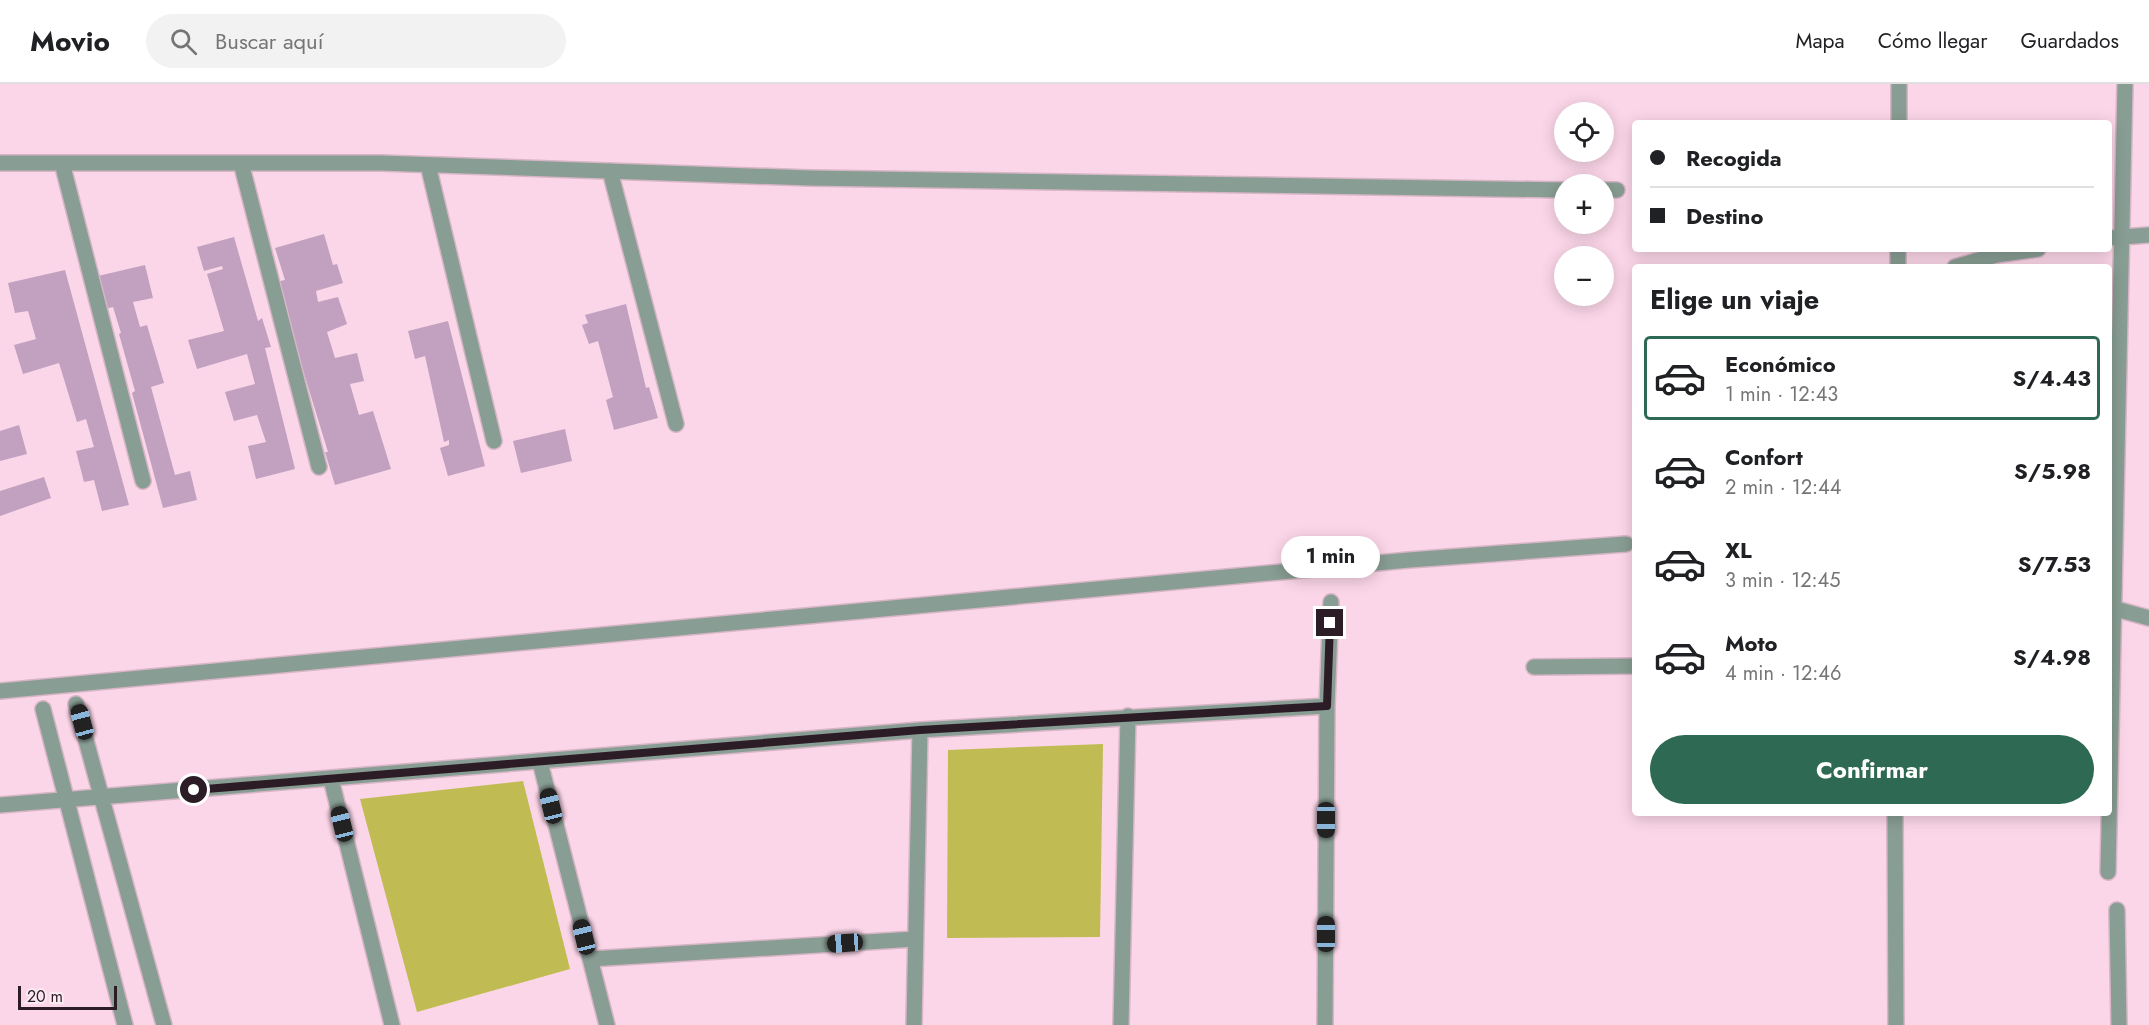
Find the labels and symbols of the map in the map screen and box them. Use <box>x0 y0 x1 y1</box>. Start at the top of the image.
callout: 1 min <box>1280 536 1380 578</box>
route end <box>1316 609 1343 636</box>
car <box>69 702 95 742</box>
route start <box>180 776 207 803</box>
car <box>538 786 564 826</box>
car <box>1317 802 1335 838</box>
car <box>329 804 355 844</box>
car <box>1317 916 1335 952</box>
car <box>571 917 597 957</box>
car <box>826 933 864 953</box>
scale bar <box>18 983 117 1010</box>

